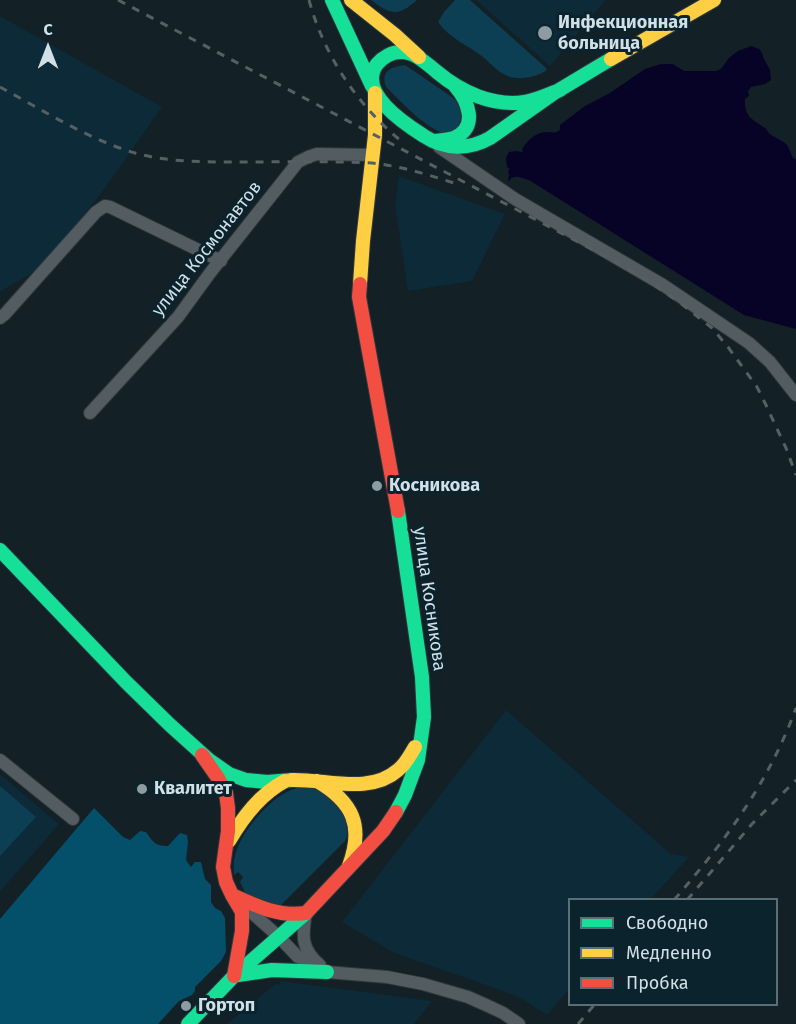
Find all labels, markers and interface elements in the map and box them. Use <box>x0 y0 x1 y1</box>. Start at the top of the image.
place label: Инфекционная больница <box>558 12 688 54</box>
north arrow <box>18 18 78 78</box>
text: С <box>43 20 53 39</box>
marker: Инфекционная больница <box>536 24 554 42</box>
street label: улица Космонавтов <box>148 177 266 321</box>
place label: Косникова <box>389 475 480 497</box>
marker: Косникова <box>370 479 384 493</box>
street label: улица Косникова <box>408 526 450 672</box>
place label: Квалитет <box>154 778 232 800</box>
marker: Квалитет <box>135 782 149 796</box>
legend <box>568 898 778 1006</box>
text: Свободно <box>626 912 708 934</box>
text: Медленно <box>626 942 712 964</box>
text: Пробка <box>626 972 689 994</box>
place label: Гортоп <box>198 995 255 1017</box>
marker: Гортоп <box>179 999 193 1013</box>

